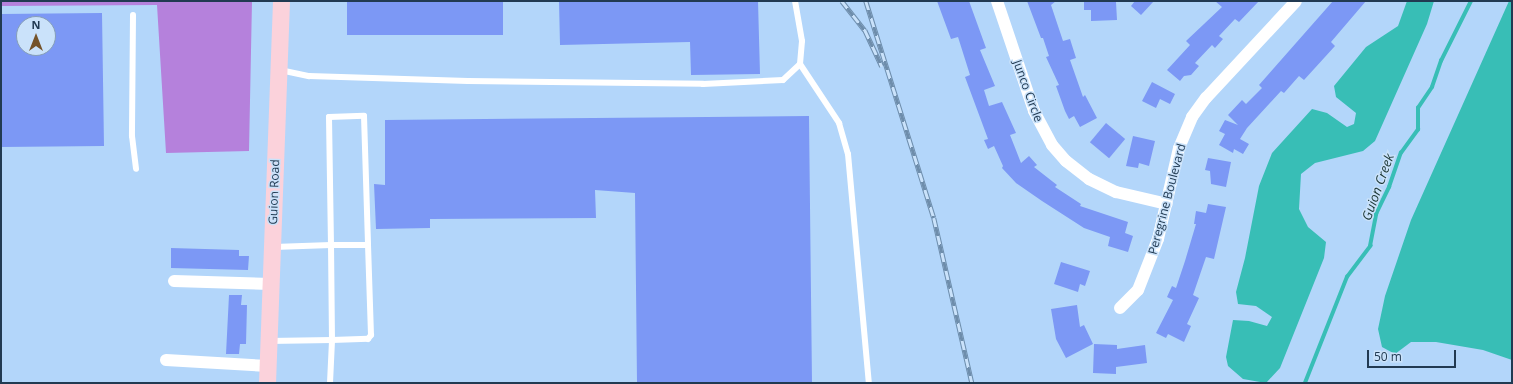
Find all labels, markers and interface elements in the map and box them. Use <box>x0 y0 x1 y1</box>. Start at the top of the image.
north arrow <box>16 16 56 56</box>
text: N <box>32 17 40 32</box>
street label: Junco Circle <box>1010 58 1046 124</box>
street label: Peregrine Boulevard <box>1145 142 1189 256</box>
water label: Guion Creek <box>1359 152 1397 222</box>
street label: Guion Road <box>266 159 282 225</box>
scale bar <box>1369 342 1458 368</box>
text: 50 m <box>1374 348 1402 365</box>

